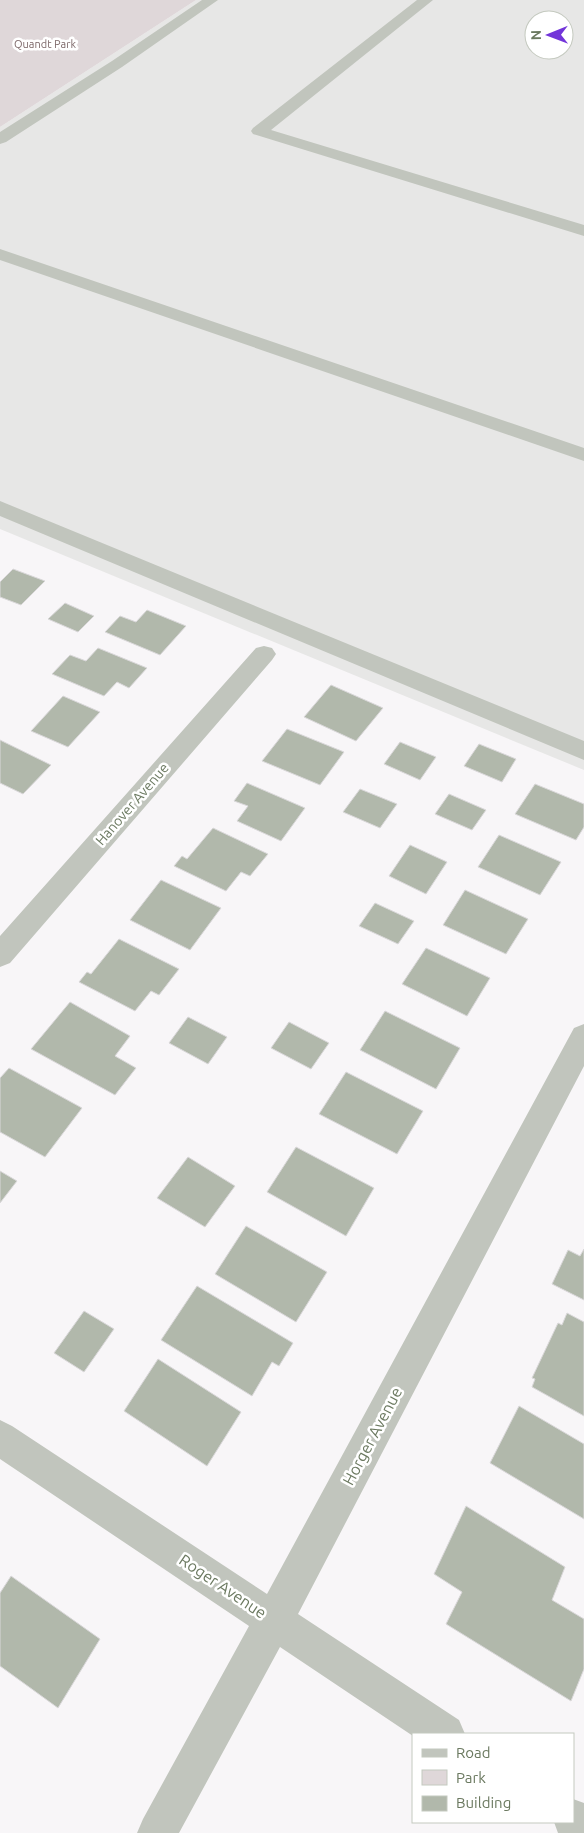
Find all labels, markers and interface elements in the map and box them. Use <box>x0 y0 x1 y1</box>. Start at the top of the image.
north arrow <box>524 10 574 60</box>
text: N <box>528 30 544 41</box>
park label: Quandt Park <box>14 38 76 50</box>
street label: Hanover Avenue <box>92 760 172 848</box>
street label: Horger Avenue <box>339 1384 405 1488</box>
street label: Roger Avenue <box>176 1550 270 1622</box>
legend <box>412 1733 574 1823</box>
text: Road <box>456 1744 491 1761</box>
text: Park <box>456 1769 486 1786</box>
text: Building <box>456 1794 511 1811</box>

